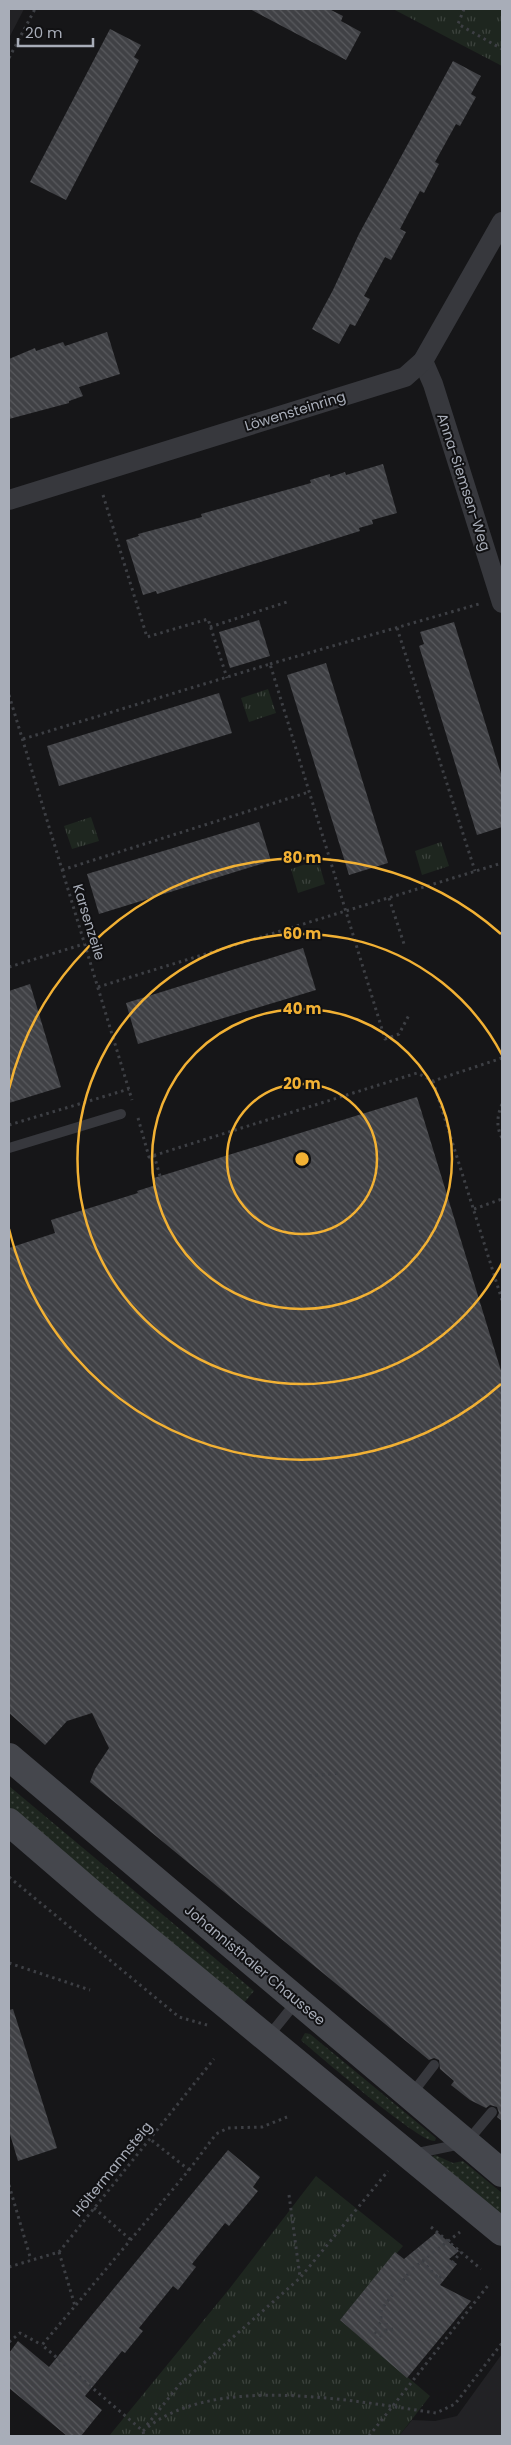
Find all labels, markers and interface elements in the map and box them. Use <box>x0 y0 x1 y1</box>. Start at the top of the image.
scale bar <box>18 15 92 47</box>
text: 20 m <box>25 22 63 43</box>
street label: Löwensteinring <box>242 386 348 436</box>
street label: Anna-Siemsen-Weg <box>432 411 496 553</box>
text: 80 m <box>283 847 321 868</box>
street label: Karsenzeile <box>68 881 110 963</box>
text: 60 m <box>283 923 321 944</box>
text: 40 m <box>282 998 322 1019</box>
text: 20 m <box>283 1073 321 1094</box>
centre of rings <box>293 1150 311 1168</box>
street label: Johannisthaler Chaussee <box>180 1900 330 2030</box>
street label: Höltermannsteig <box>67 2117 157 2221</box>

